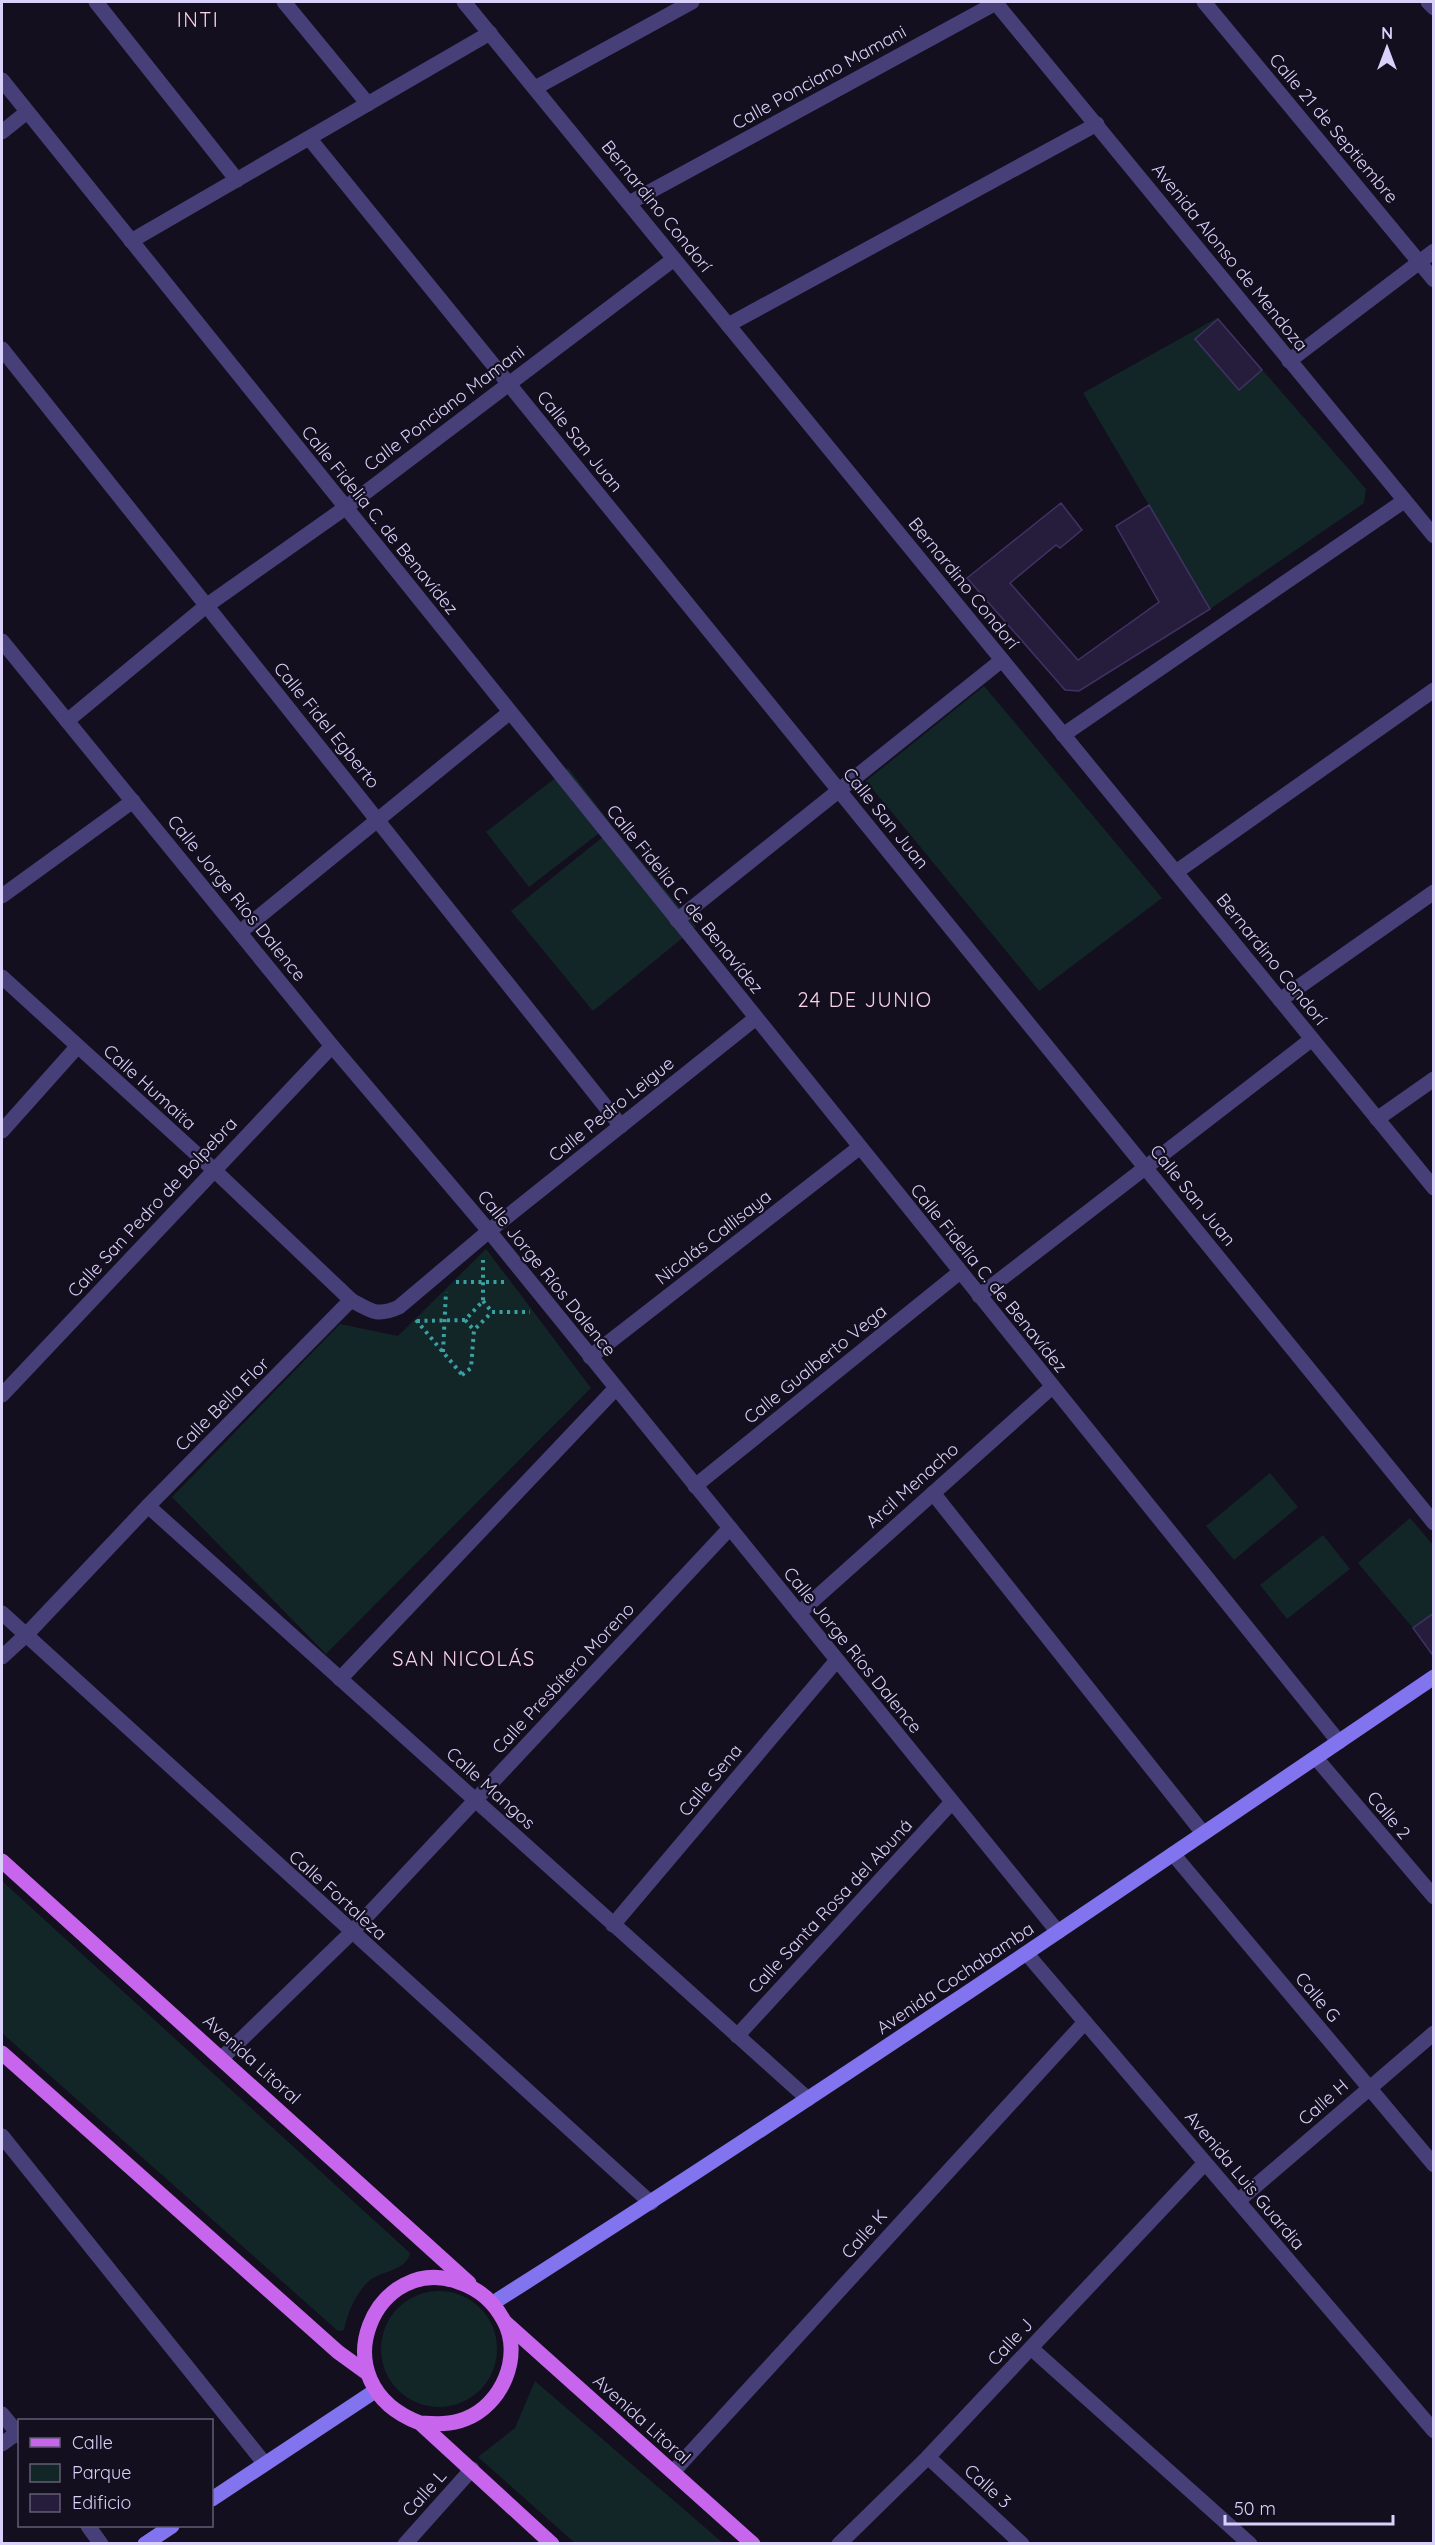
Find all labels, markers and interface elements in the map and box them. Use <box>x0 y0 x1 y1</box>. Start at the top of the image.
district label: INTI <box>177 7 219 32</box>
north arrow <box>1357 18 1417 78</box>
street label: Calle Ponciano Mamani <box>728 20 910 134</box>
text: N <box>1381 23 1393 43</box>
street label: Calle 21 de Septiembre <box>1265 48 1403 208</box>
street label: Bernardino Condorí <box>597 135 717 277</box>
street label: Avenida Alonso de Mendoza <box>1147 158 1313 356</box>
street label: Calle Ponciano Mamani <box>359 340 529 476</box>
street label: Calle San Juan <box>532 386 628 496</box>
street label: Calle Fidelia C. de Benavídez <box>297 421 463 619</box>
street label: Bernardino Condorí <box>904 512 1024 654</box>
street label: Calle Fidel Egberto <box>269 657 385 793</box>
street label: Calle San Juan <box>838 763 934 873</box>
street label: Calle Fidelia C. de Benavídez <box>602 800 768 998</box>
street label: Calle Jorge Ríos Dalence <box>163 810 311 986</box>
street label: Bernardino Condorí <box>1212 888 1332 1030</box>
district label: 24 DE JUNIO <box>797 987 933 1012</box>
street label: Calle Humaita <box>99 1039 201 1135</box>
street label: Calle Pedro Leigue <box>544 1051 678 1167</box>
street label: Calle San Pedro de Bolpebra <box>62 1112 242 1302</box>
street label: Calle San Juan <box>1145 1140 1241 1250</box>
street label: Calle Fidelia C. de Benavídez <box>906 1179 1072 1377</box>
street label: Calle Jorge Ríos Dalence <box>473 1185 621 1361</box>
street label: Nicolás Callisaya <box>650 1185 776 1289</box>
street label: Calle Gualberto Vega <box>739 1299 891 1429</box>
street label: Calle Bella Flor <box>170 1352 274 1456</box>
street label: Arcil Menacho <box>861 1437 963 1533</box>
street label: Calle Jorge Ríos Dalence <box>779 1562 927 1738</box>
street label: Calle Presbítero Moreno <box>487 1597 639 1759</box>
district label: SAN NICOLÁS <box>392 1646 536 1671</box>
street label: Calle Sena <box>673 1739 747 1821</box>
street label: Calle Mangos <box>442 1742 540 1834</box>
street label: Calle 2 <box>1362 1786 1416 1844</box>
street label: Calle Santa Rosa del Abuná <box>743 1814 917 1998</box>
street label: Calle Fortaleza <box>284 1845 392 1945</box>
street label: Avenida Cochabamba <box>872 1917 1038 2039</box>
street label: Calle G <box>1290 1967 1346 2027</box>
street label: Avenida Litoral <box>198 2009 306 2109</box>
street label: Calle H <box>1293 2074 1353 2130</box>
street label: Avenida Luis Guardia <box>1180 2106 1310 2254</box>
street label: Calle K <box>836 2205 892 2263</box>
street label: Calle J <box>982 2314 1038 2370</box>
street label: Avenida Litoral <box>588 2369 696 2469</box>
legend <box>18 2419 213 2527</box>
text: Calle <box>72 2431 113 2454</box>
street label: Calle 3 <box>960 2459 1016 2513</box>
text: Parque <box>72 2461 131 2484</box>
street label: Calle L <box>397 2464 451 2521</box>
scale bar <box>1225 2488 1393 2526</box>
text: Edificio <box>72 2491 131 2514</box>
text: 50 m <box>1234 2497 1276 2520</box>

